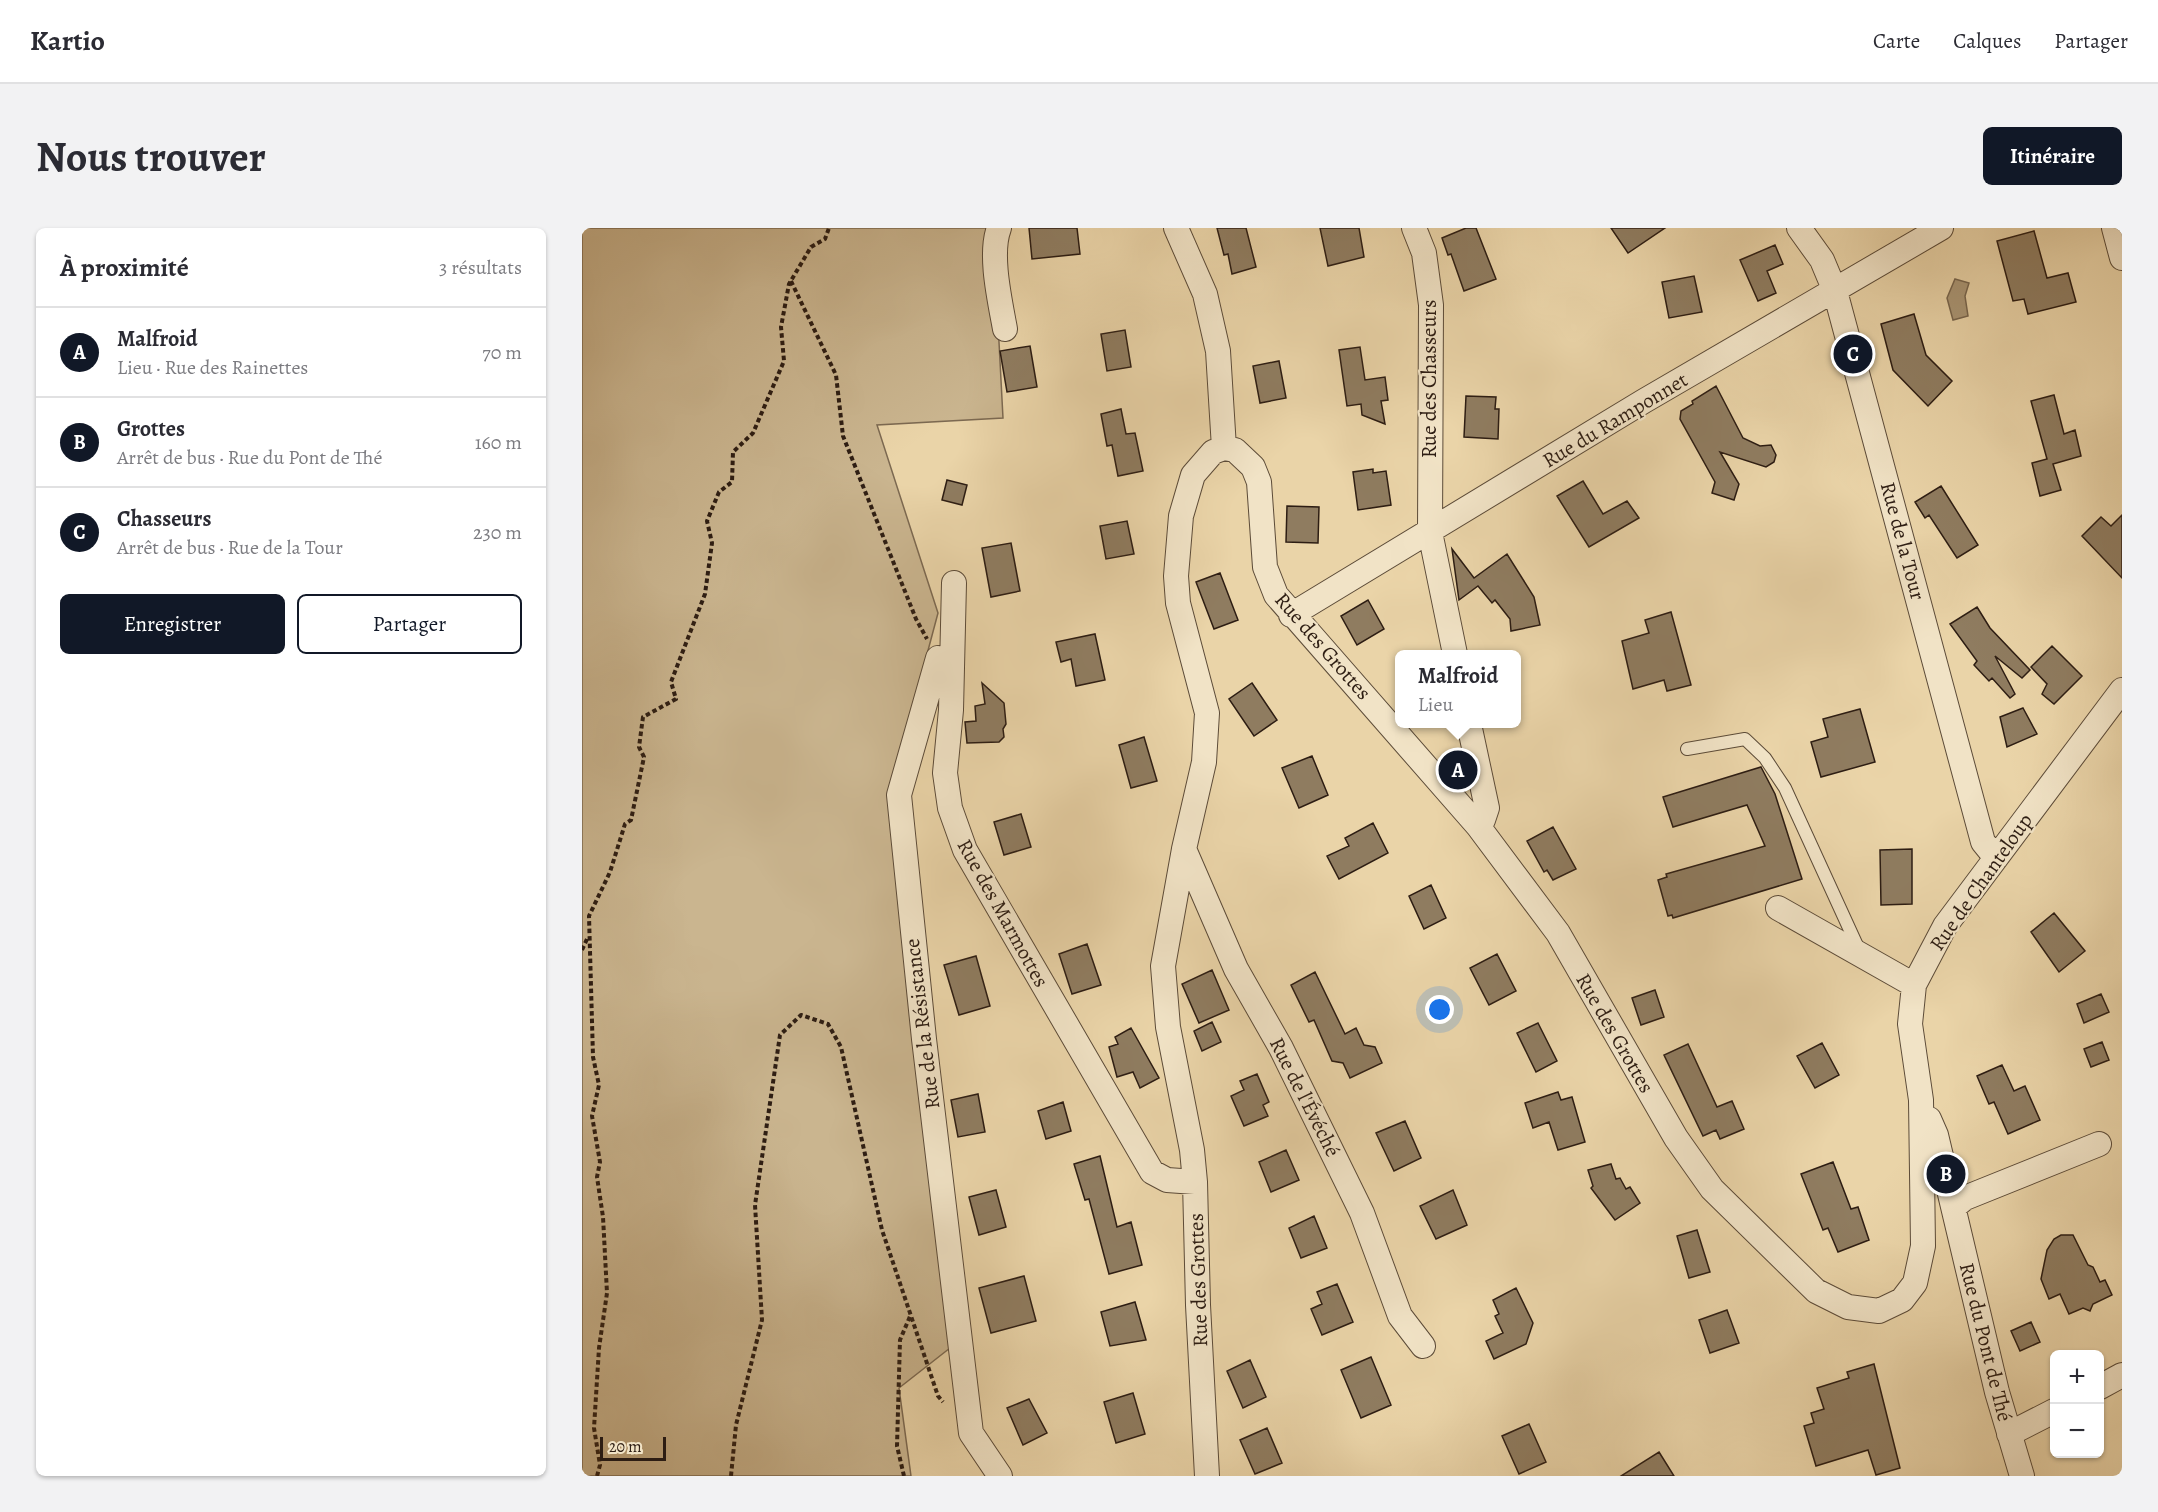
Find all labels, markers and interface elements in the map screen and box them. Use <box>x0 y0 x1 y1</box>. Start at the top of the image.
text: Kartio <box>30 22 105 60</box>
text: Carte <box>1873 27 1920 55</box>
text: Calques <box>1953 27 2021 55</box>
text: Partager <box>2054 27 2128 55</box>
button: Itinéraire <box>1983 127 2122 185</box>
text: Nous trouver <box>36 128 266 185</box>
text: À proximité <box>60 250 189 285</box>
text: 3 résultats <box>439 254 522 281</box>
street label: Rue des Chasseurs <box>1415 300 1443 458</box>
text: Malfroid <box>117 324 198 354</box>
pin: C <box>1834 332 1872 376</box>
text: A <box>73 339 86 366</box>
text: 70 m <box>482 339 522 366</box>
text: Lieu · Rue des Rainettes <box>117 354 308 381</box>
street label: Rue du Ramponnet <box>1537 366 1693 474</box>
text: Grottes <box>117 414 185 444</box>
text: B <box>73 429 86 456</box>
text: 160 m <box>475 429 522 456</box>
text: Arrêt de bus · Rue du Pont de Thé <box>117 444 382 471</box>
street label: Rue de la Tour <box>1874 479 1932 603</box>
text: Chasseurs <box>117 504 211 534</box>
text: C <box>73 519 86 546</box>
text: 230 m <box>473 519 522 546</box>
text: Arrêt de bus · Rue de la Tour <box>117 534 343 561</box>
street label: Rue des Grottes <box>1268 586 1378 706</box>
button: Enregistrer <box>60 594 285 654</box>
button: Partager <box>297 594 522 654</box>
popup <box>1395 650 1521 728</box>
text: Malfroid <box>1418 661 1498 691</box>
text: Lieu <box>1418 691 1453 718</box>
pin: A <box>1438 748 1478 792</box>
street label: Rue de Chanteloup <box>1923 808 2039 956</box>
street label: Rue des Marmottes <box>951 834 1055 992</box>
street label: Rue de la Résistance <box>898 937 946 1111</box>
street label: Rue des Grottes <box>1569 968 1661 1098</box>
your location <box>1425 995 1454 1024</box>
street label: Rue de l'Évéché <box>1263 1032 1347 1162</box>
pin: B <box>1926 1152 1966 1196</box>
street label: Rue des Grottes <box>1182 1213 1214 1347</box>
street label: Rue du Pont de Thé <box>1953 1260 2019 1424</box>
map controls <box>2050 1350 2104 1458</box>
button: + <box>2050 1350 2104 1404</box>
button: − <box>2050 1404 2104 1458</box>
scale bar <box>600 1434 666 1462</box>
text: 20 m <box>609 1436 642 1458</box>

